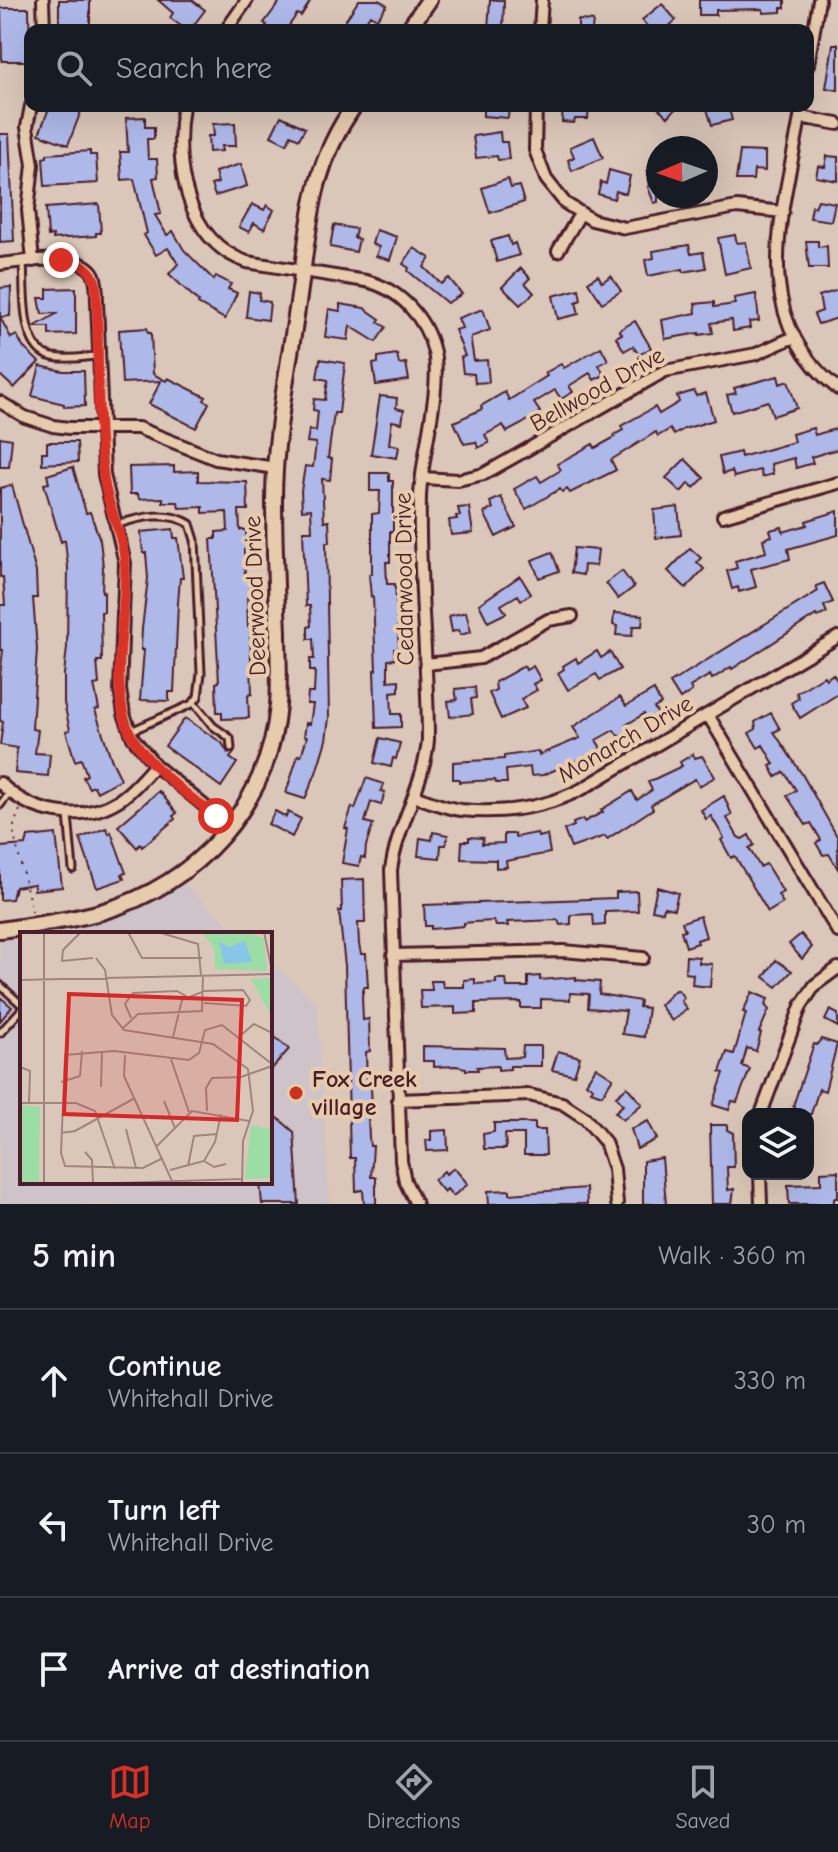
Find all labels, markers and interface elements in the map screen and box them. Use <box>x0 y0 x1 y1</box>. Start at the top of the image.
search box <box>24 24 814 112</box>
icon: search <box>52 46 96 90</box>
text: Search here <box>116 51 272 86</box>
north arrow <box>646 136 718 208</box>
route end <box>43 242 79 278</box>
street label: Bellwood Drive <box>525 341 669 437</box>
street label: Cedarwood Drive <box>388 492 420 666</box>
street label: Deerwood Drive <box>238 515 272 677</box>
street label: Monarch Drive <box>552 689 698 789</box>
route start <box>198 798 234 834</box>
inset map <box>20 932 272 1184</box>
place label: Fox Creek village <box>311 1065 417 1121</box>
marker: Fox Creek village <box>287 1084 305 1102</box>
map controls <box>742 1108 814 1180</box>
button: layers <box>742 1108 814 1180</box>
text: 5 min <box>32 1236 116 1276</box>
text: Walk · 360 m <box>658 1241 806 1271</box>
text: Continue <box>108 1349 222 1384</box>
icon: ahead <box>32 1359 76 1403</box>
text: 330 m <box>734 1366 806 1396</box>
text: Whitehall Drive <box>108 1384 273 1414</box>
text: Turn left <box>108 1493 220 1528</box>
icon: left <box>32 1503 76 1547</box>
text: 30 m <box>747 1510 806 1540</box>
text: Whitehall Drive <box>108 1528 273 1558</box>
icon: arrive <box>32 1647 76 1691</box>
text: Arrive at destination <box>108 1652 370 1687</box>
tab: Map <box>108 1760 152 1834</box>
tab: Directions <box>367 1760 460 1834</box>
tab: Saved <box>675 1760 730 1834</box>

